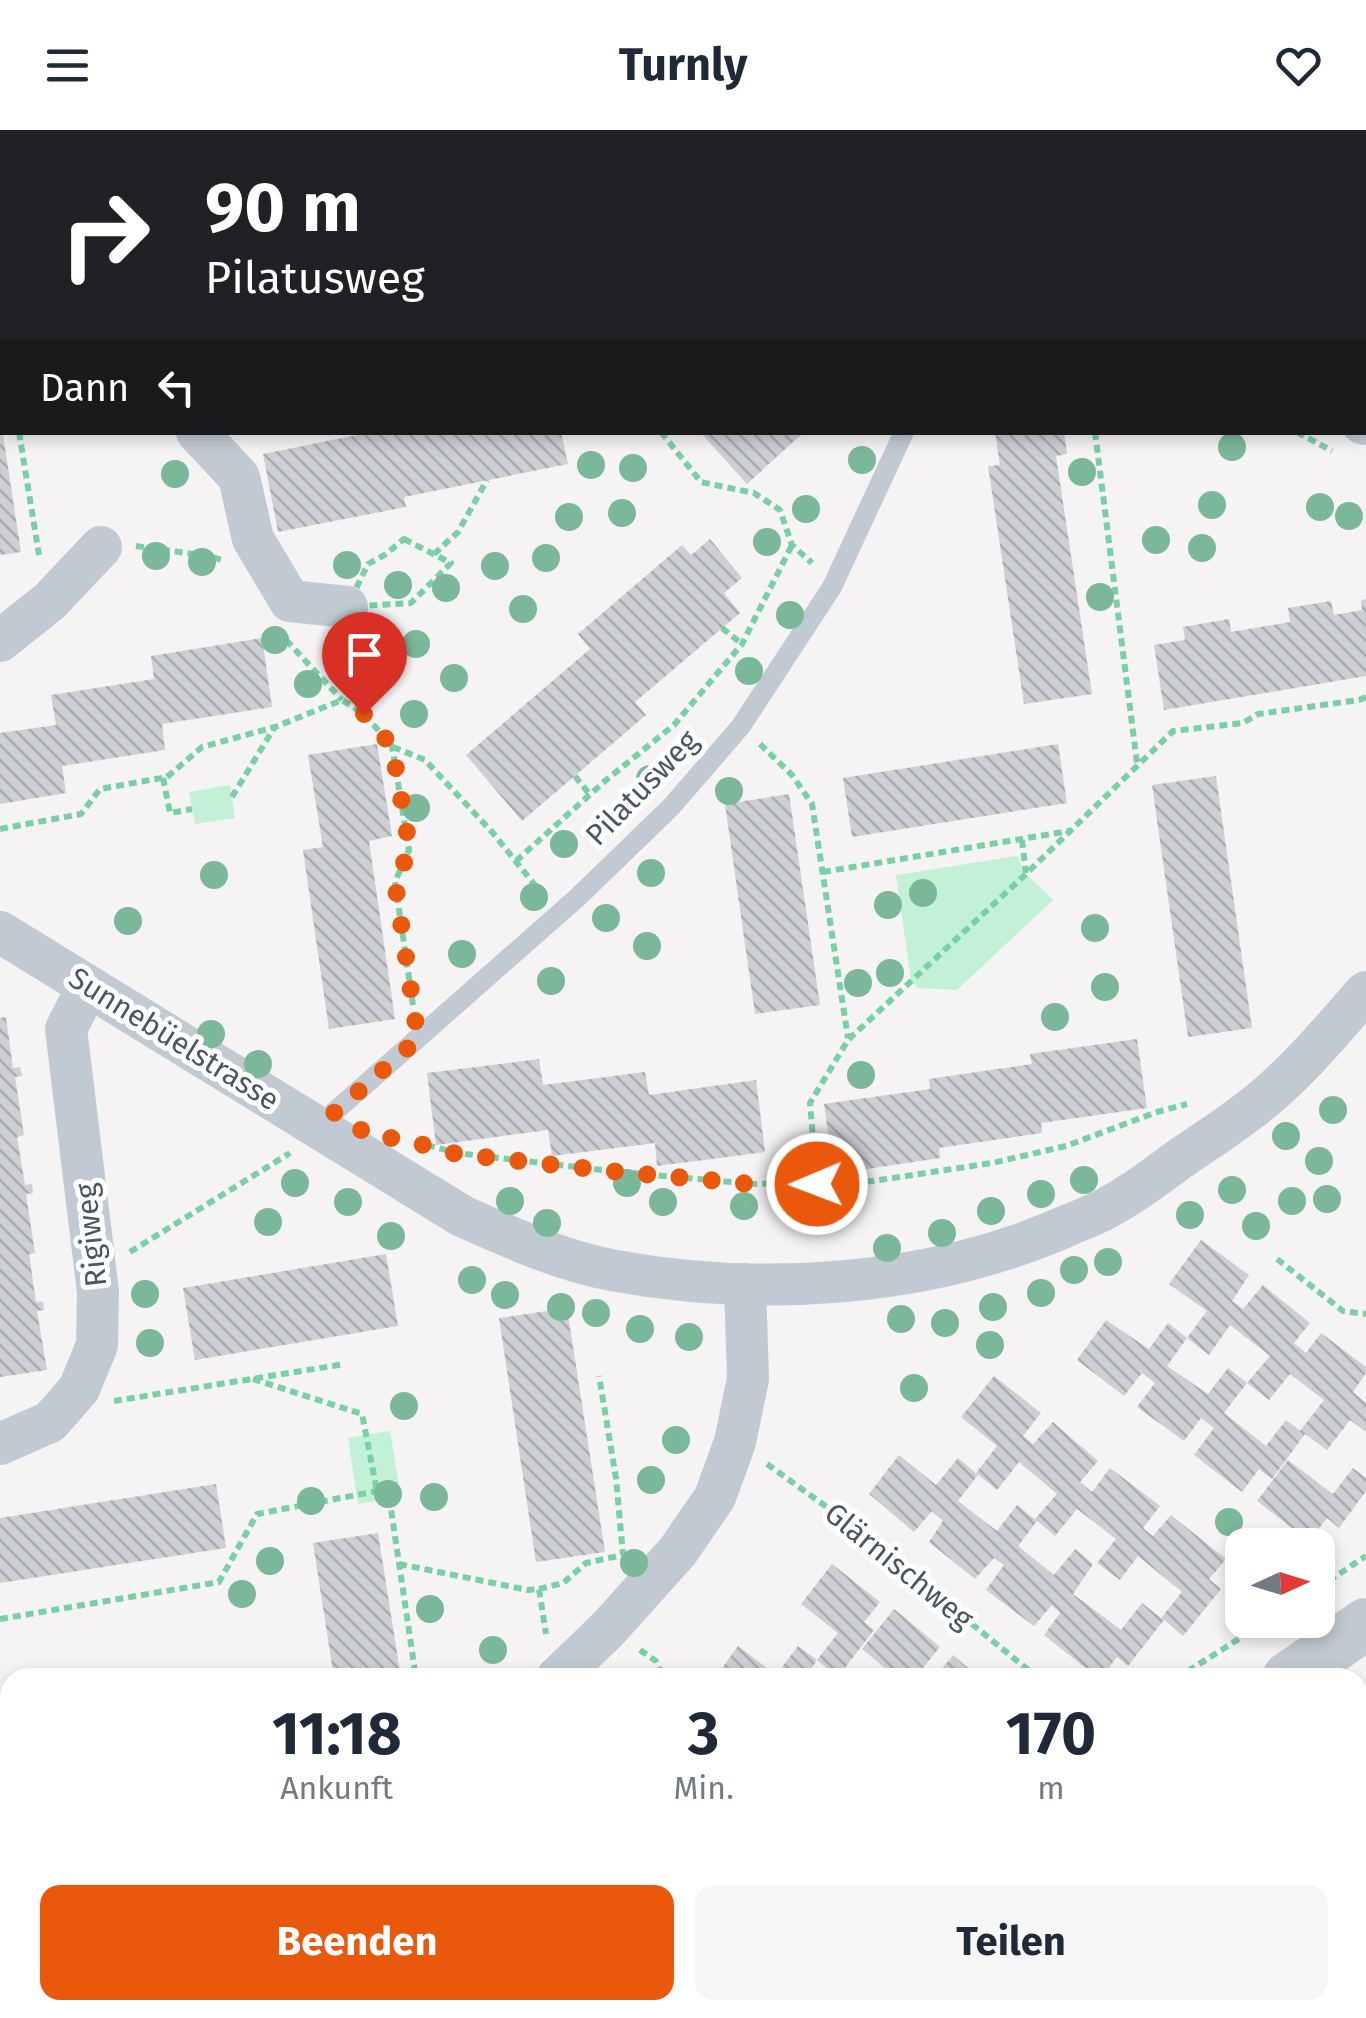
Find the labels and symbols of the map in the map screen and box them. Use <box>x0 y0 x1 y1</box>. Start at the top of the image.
pin <box>322 612 407 715</box>
street label: Pilatusweg <box>578 723 706 853</box>
street label: Sunnebüelstrasse <box>62 960 286 1118</box>
position arrow <box>765 1132 869 1236</box>
street label: Rigiweg <box>68 1181 114 1289</box>
street label: Glärnischweg <box>817 1495 981 1637</box>
north arrow <box>1225 1528 1335 1638</box>

